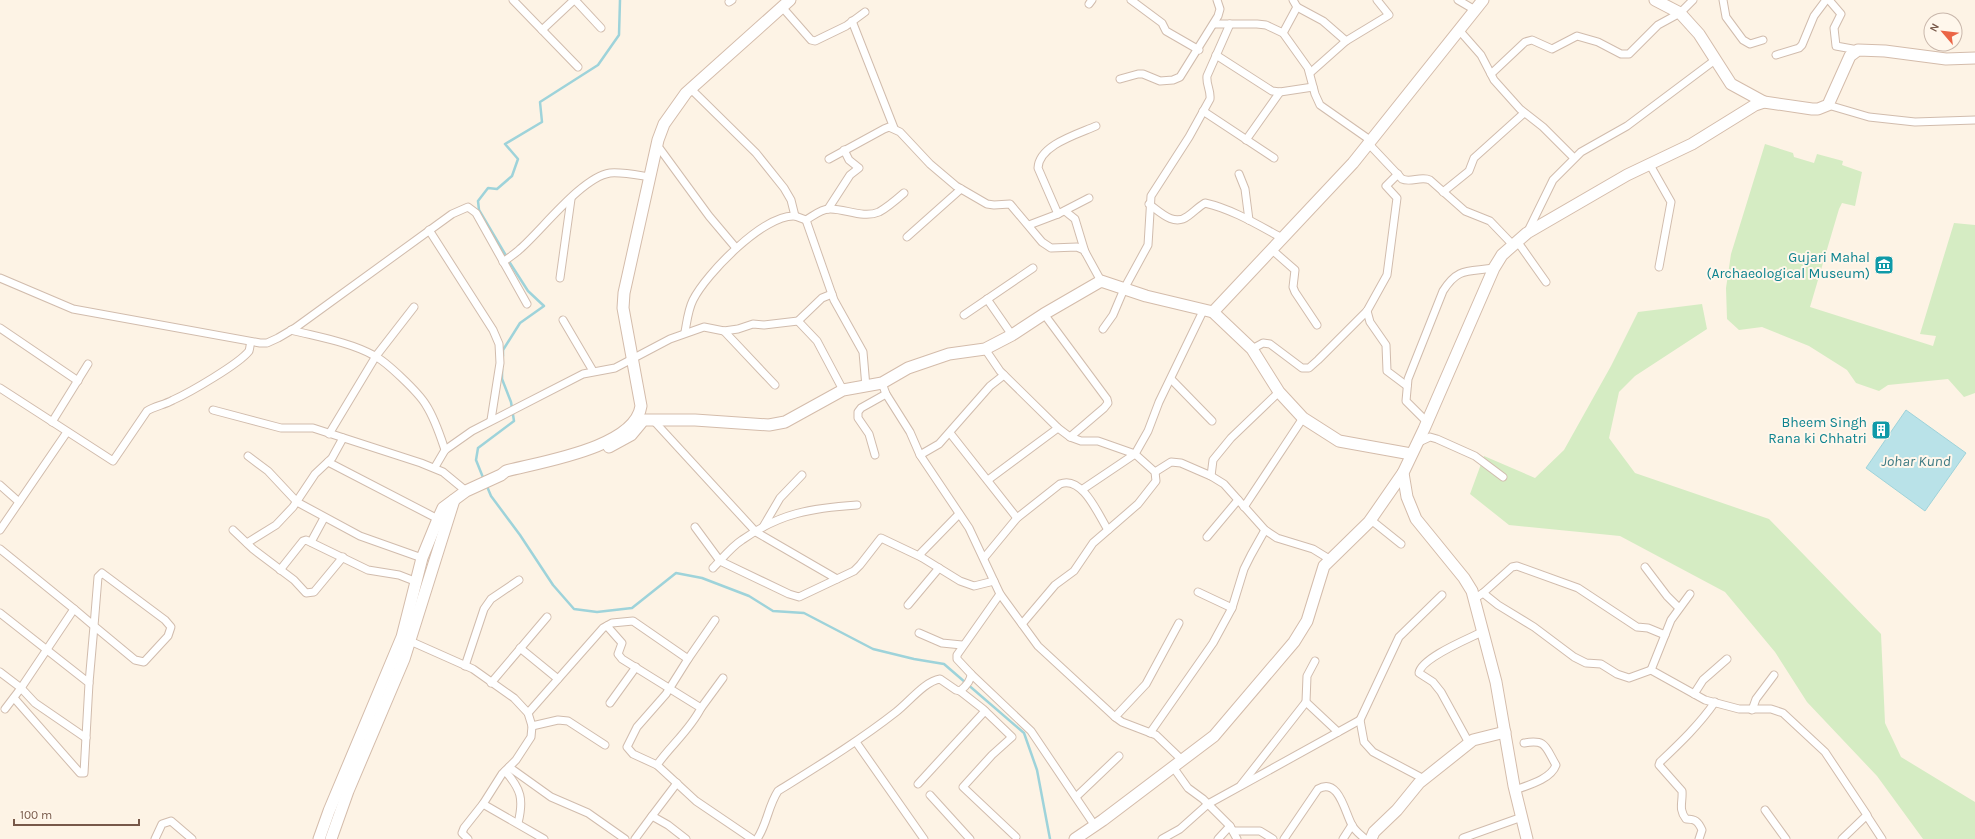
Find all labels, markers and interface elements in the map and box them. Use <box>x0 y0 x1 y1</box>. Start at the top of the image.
north arrow <box>1923 12 1963 52</box>
text: N <box>1927 21 1942 34</box>
place label: Gujari Mahal (Archaeological Museum) <box>1706 249 1870 282</box>
museum icon: Gujari Mahal (Archaeological Museum) <box>1873 254 1895 276</box>
place label: Bheem Singh Rana ki Chhatri <box>1768 414 1867 447</box>
building icon: Bheem Singh Rana ki Chhatri <box>1870 419 1892 441</box>
water label: Johar Kund <box>1881 452 1951 470</box>
scale bar <box>14 801 139 827</box>
text: 100 m <box>20 808 52 822</box>

